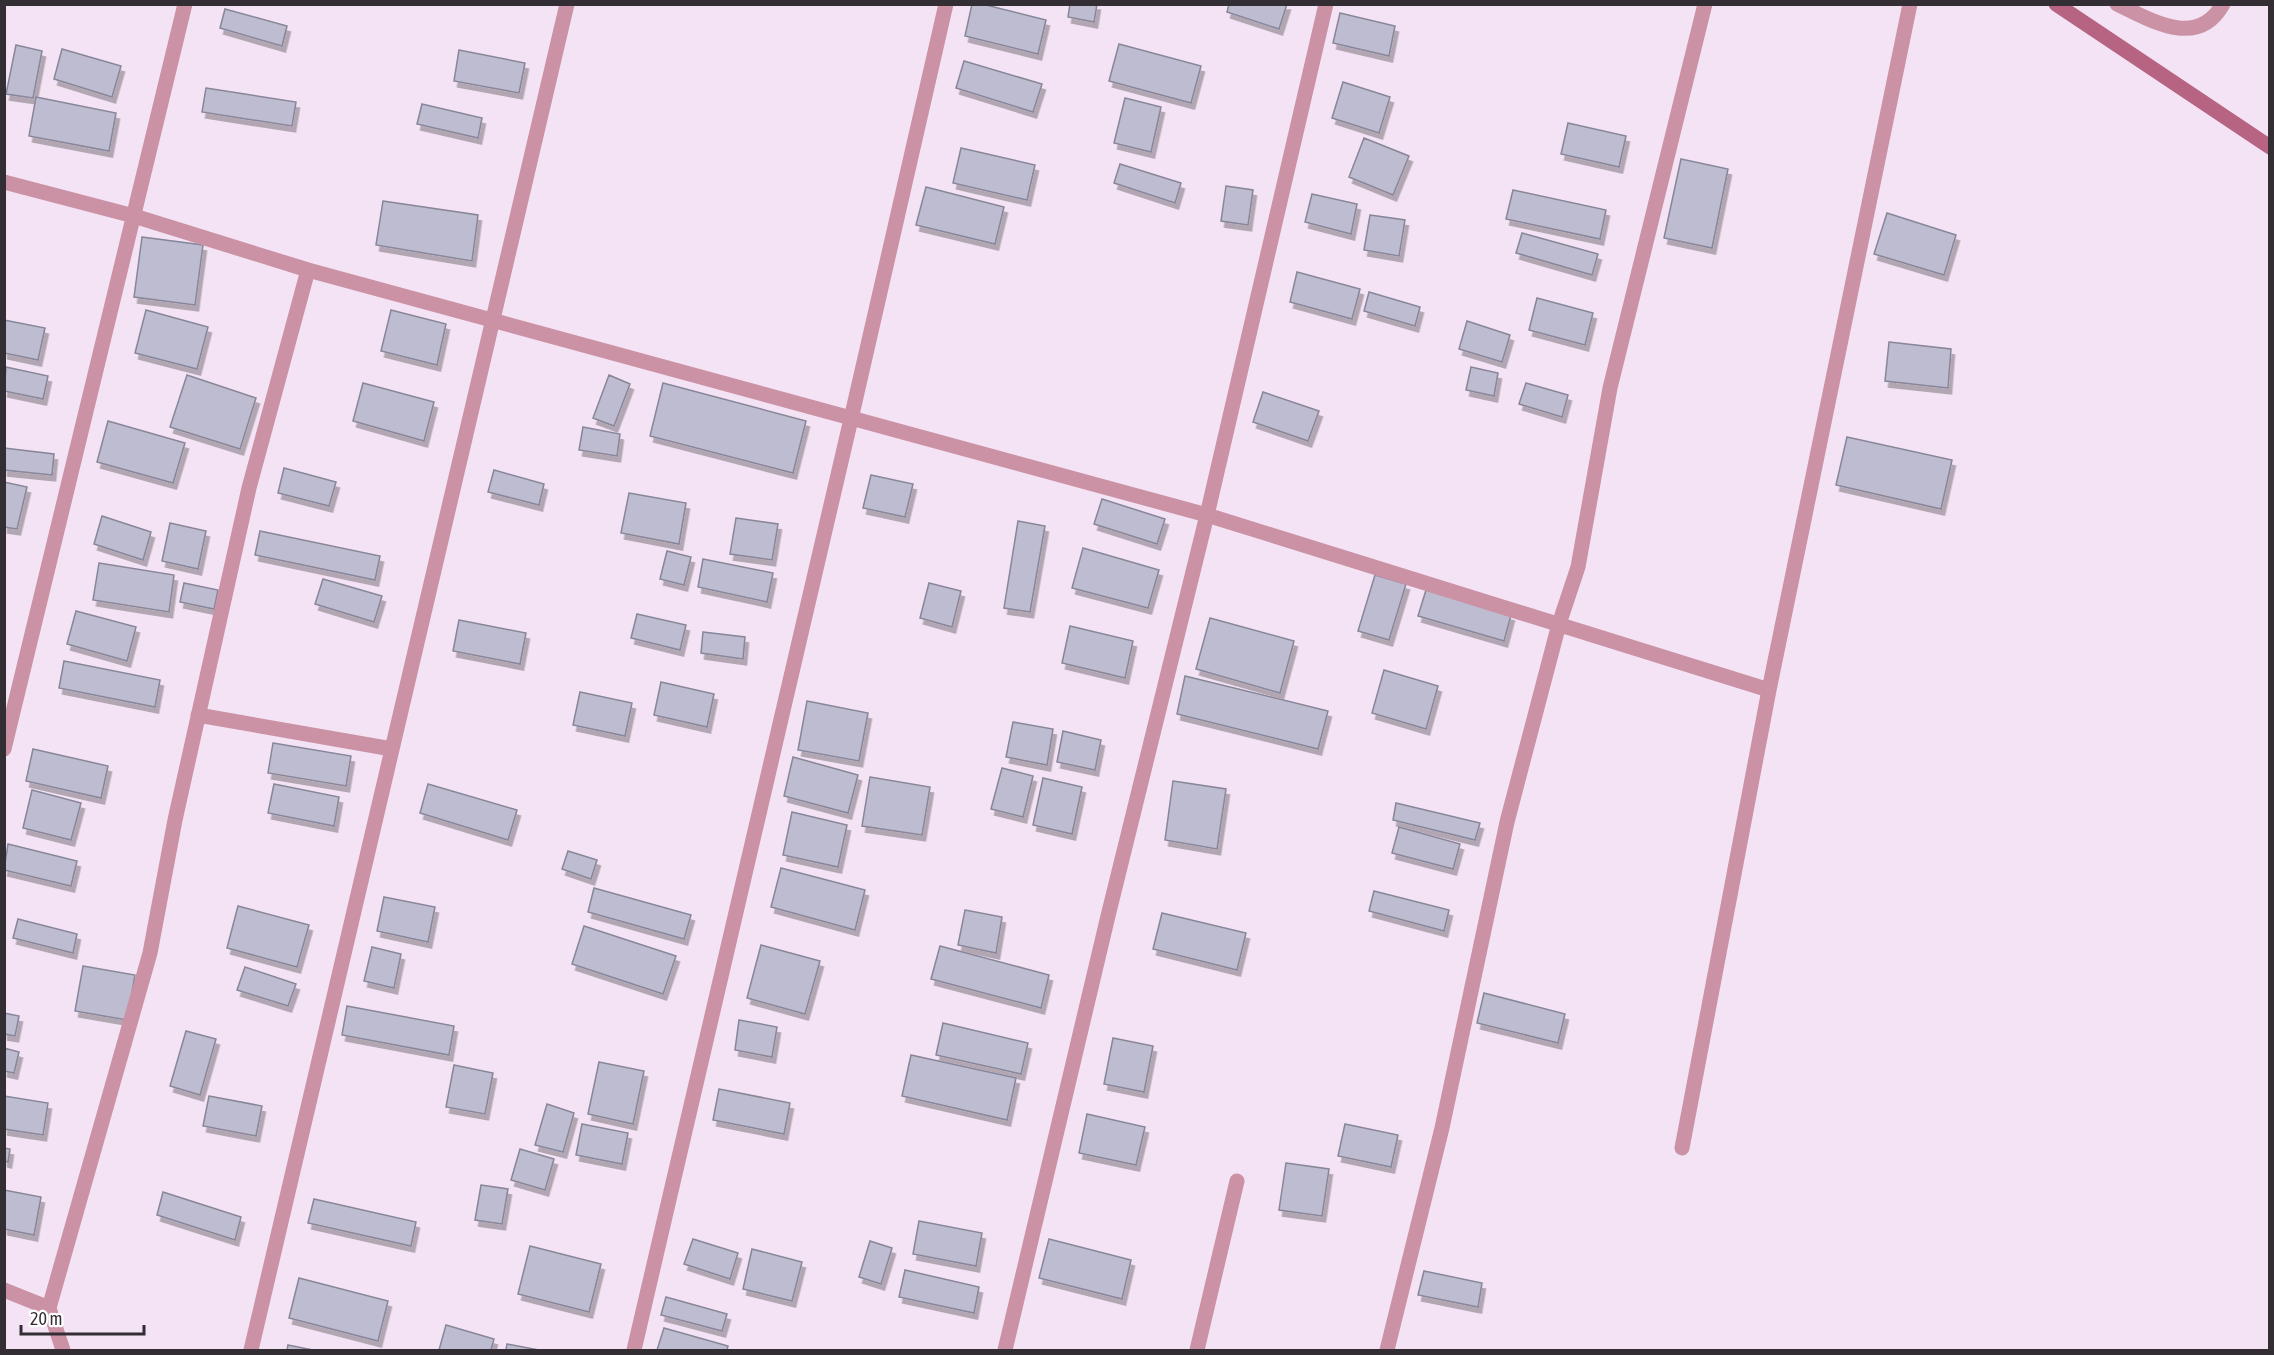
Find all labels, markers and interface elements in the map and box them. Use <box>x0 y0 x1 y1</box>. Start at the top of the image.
scale bar <box>21 1298 144 1336</box>
text: 20 m <box>30 1308 62 1329</box>

